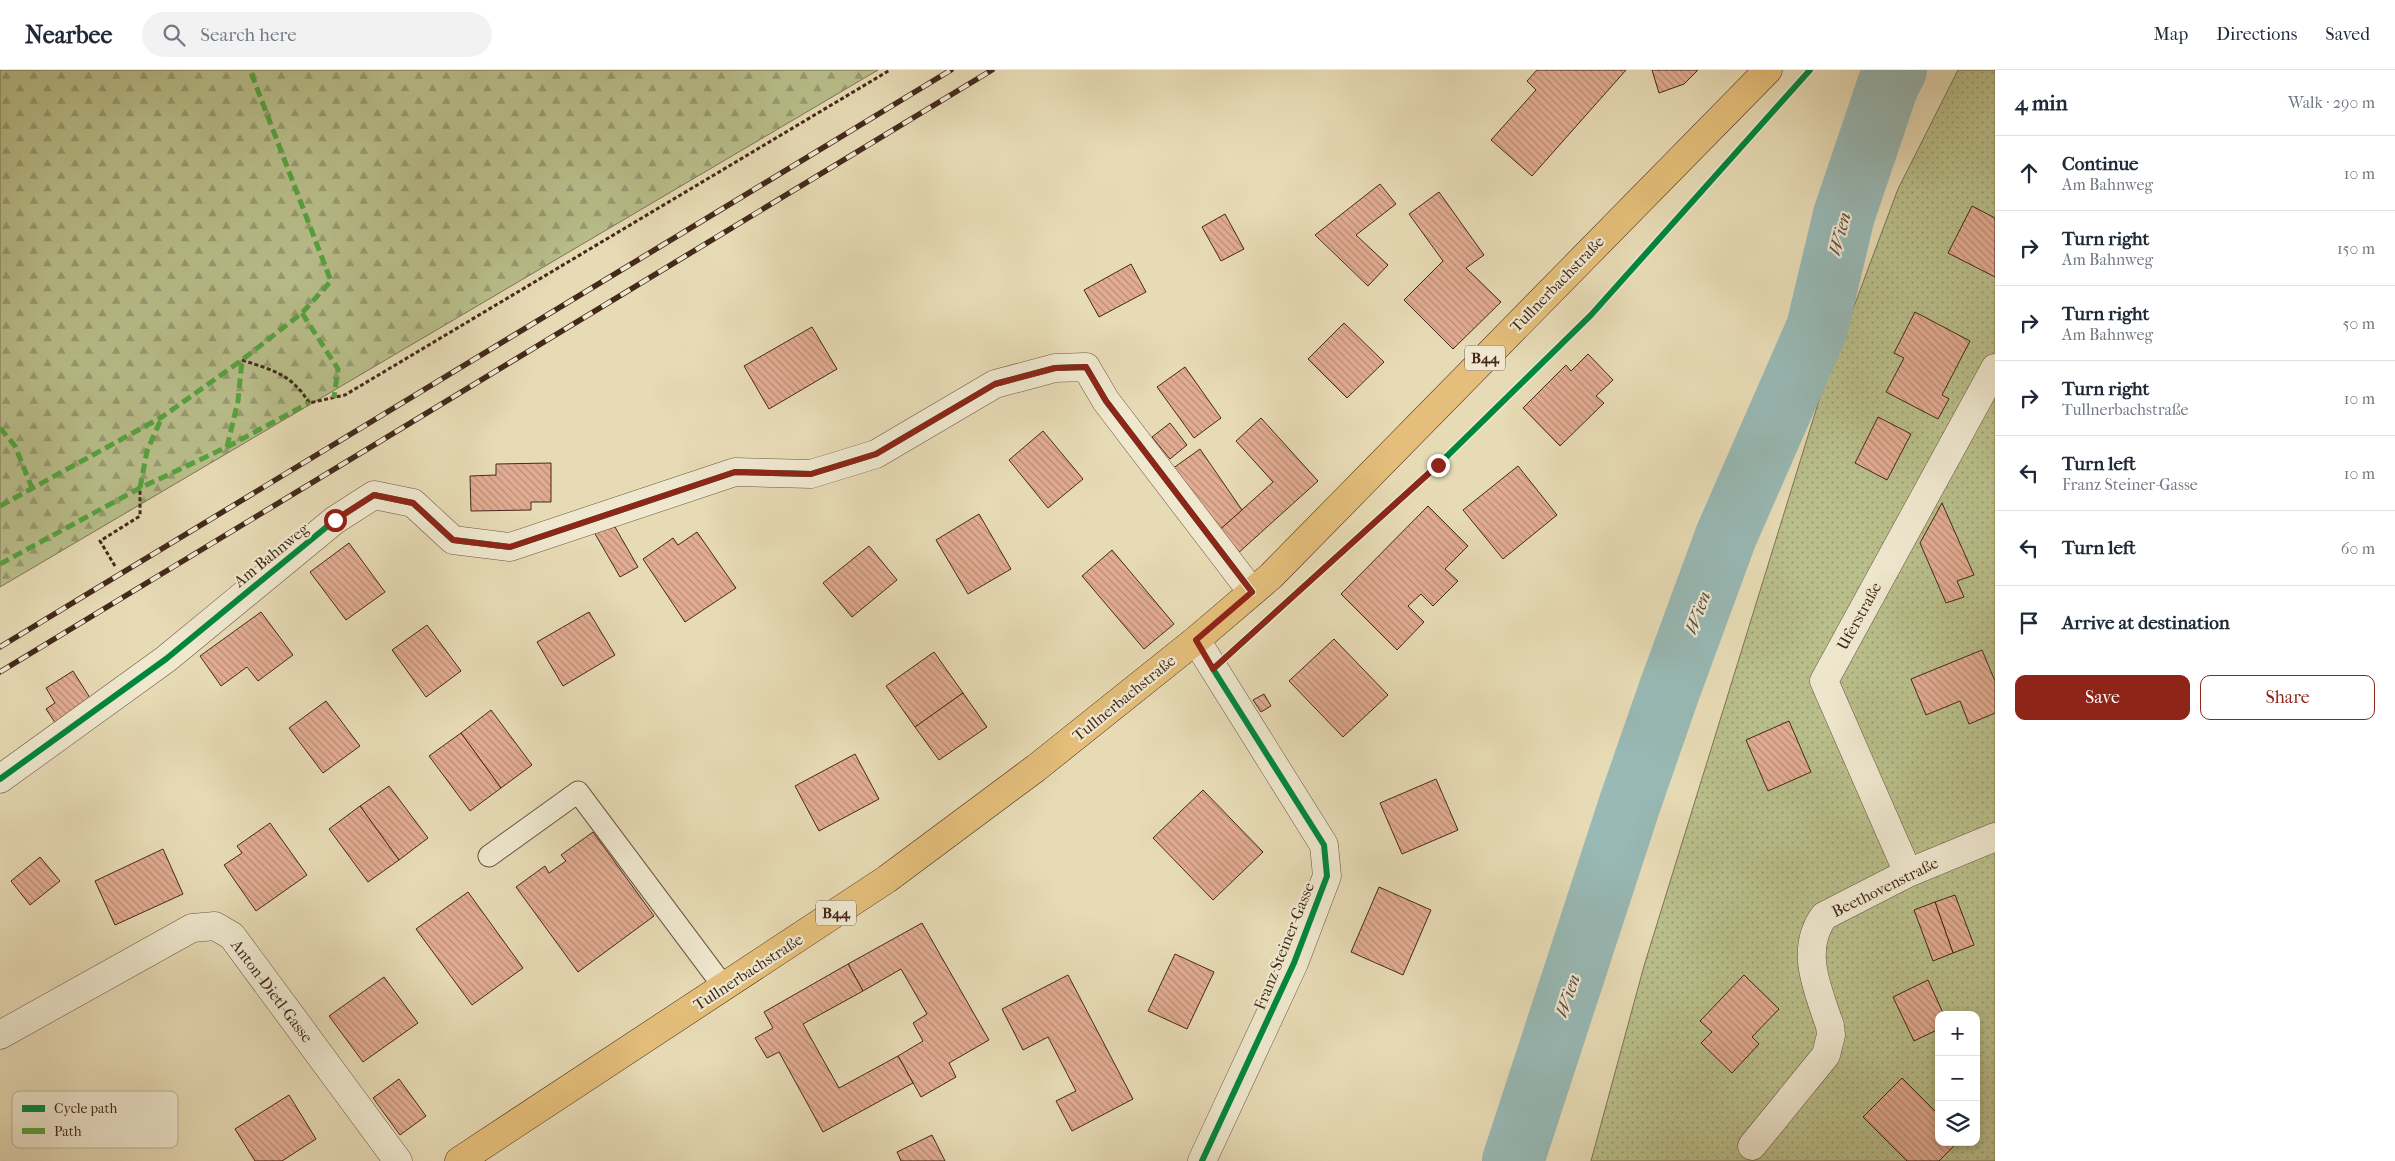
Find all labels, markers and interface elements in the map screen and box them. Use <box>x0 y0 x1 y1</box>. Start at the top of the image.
search box <box>142 12 492 57</box>
text: Nearbee <box>25 21 112 49</box>
icon: search <box>160 21 188 49</box>
text: Search here <box>200 24 297 46</box>
text: Map <box>2154 24 2188 45</box>
text: Directions <box>2216 24 2297 45</box>
text: Saved <box>2325 24 2370 45</box>
text: 4 min <box>2015 91 2068 115</box>
text: Walk · 290 m <box>2288 93 2375 112</box>
text: Continue <box>2062 153 2138 175</box>
icon: ahead <box>2015 159 2043 187</box>
text: 10 m <box>2344 164 2375 183</box>
text: Am Bahnweg <box>2062 175 2153 194</box>
water label: Wien <box>1825 210 1855 258</box>
text: Turn right <box>2062 228 2149 250</box>
street label: Tullnerbachstraße <box>1506 232 1608 336</box>
icon: right <box>2015 234 2043 262</box>
text: 150 m <box>2337 239 2375 258</box>
text: Am Bahnweg <box>2062 250 2153 269</box>
text: Turn right <box>2062 303 2149 325</box>
icon: right <box>2015 309 2043 337</box>
text: 50 m <box>2343 314 2375 333</box>
text: Am Bahnweg <box>2062 325 2153 344</box>
road number: B44 <box>1465 346 1505 370</box>
text: Turn right <box>2062 378 2149 400</box>
icon: right <box>2015 384 2043 412</box>
text: 10 m <box>2344 389 2375 408</box>
text: Tullnerbachstraße <box>2062 400 2189 419</box>
text: Turn left <box>2062 453 2136 475</box>
route end <box>1427 454 1450 477</box>
icon: left <box>2015 459 2043 487</box>
text: 10 m <box>2344 464 2375 483</box>
text: Franz Steiner-Gasse <box>2062 475 2198 494</box>
route start <box>324 509 347 532</box>
street label: Am Bahnweg <box>229 519 313 592</box>
icon: left <box>2015 534 2043 562</box>
text: Turn left <box>2062 537 2136 559</box>
text: 60 m <box>2341 539 2375 558</box>
street label: Uferstraße <box>1833 579 1885 653</box>
water label: Wien <box>1681 589 1715 637</box>
icon: arrive <box>2015 609 2043 637</box>
text: Arrive at destination <box>2062 612 2230 634</box>
street label: Tullnerbachstraße <box>1069 651 1179 745</box>
button: Save <box>2015 675 2190 720</box>
button: Share <box>2200 675 2375 720</box>
street label: Beethovenstraße <box>1829 853 1941 921</box>
street label: Franz Steiner-Gasse <box>1250 879 1318 1012</box>
road number: B44 <box>816 900 856 926</box>
street label: Tullnerbachstraße <box>690 930 806 1014</box>
street label: Anton-Dietl-Gasse <box>226 935 317 1046</box>
water label: Wien <box>1551 972 1585 1020</box>
map controls <box>1935 1011 1980 1146</box>
button: + <box>1935 1011 1980 1056</box>
button: − <box>1935 1056 1980 1101</box>
legend <box>12 1091 178 1148</box>
text: Cycle path <box>54 1100 118 1117</box>
button: layers <box>1935 1101 1980 1146</box>
text: Path <box>54 1123 82 1140</box>

